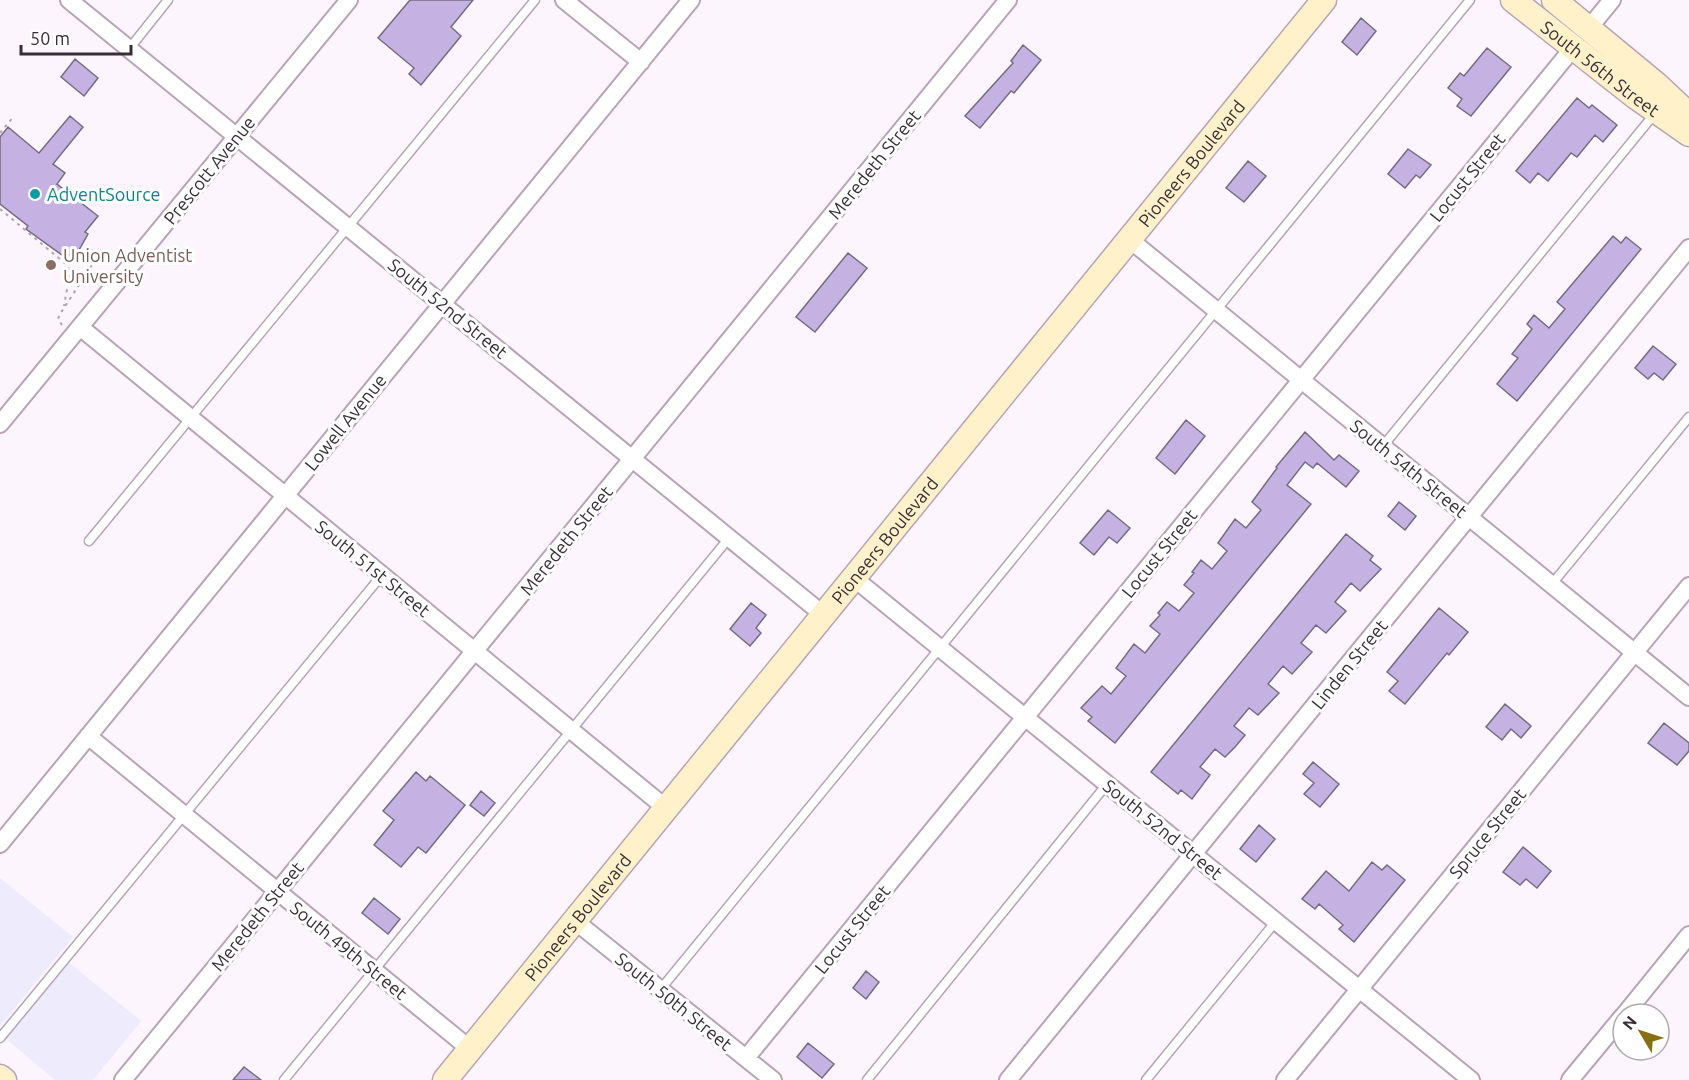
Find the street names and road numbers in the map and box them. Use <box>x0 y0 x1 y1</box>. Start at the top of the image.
street label: South 56th Street <box>1538 16 1663 120</box>
street label: Pioneers Boulevard <box>1134 96 1248 230</box>
street label: Meredeth Street <box>824 105 924 223</box>
street label: Prescott Avenue <box>159 112 259 228</box>
street label: Locust Street <box>1425 129 1509 225</box>
street label: South 52nd Street <box>385 254 511 362</box>
street label: Lowell Avenue <box>300 370 390 474</box>
street label: South 54th Street <box>1347 415 1471 521</box>
street label: Pioneers Boulevard <box>827 473 942 607</box>
street label: Meredeth Street <box>516 481 616 599</box>
street label: Locust Street <box>1117 505 1201 601</box>
street label: South 51st Street <box>312 516 434 620</box>
street label: Linden Street <box>1307 615 1391 713</box>
street label: South 52nd Street <box>1100 775 1226 883</box>
street label: Spruce Street <box>1445 784 1529 882</box>
street label: Pioneers Boulevard <box>520 850 635 984</box>
street label: Meredeth Street <box>207 857 307 975</box>
street label: Locust Street <box>810 881 894 977</box>
street label: South 49th Street <box>287 897 411 1003</box>
street label: South 50th Street <box>612 948 736 1054</box>

